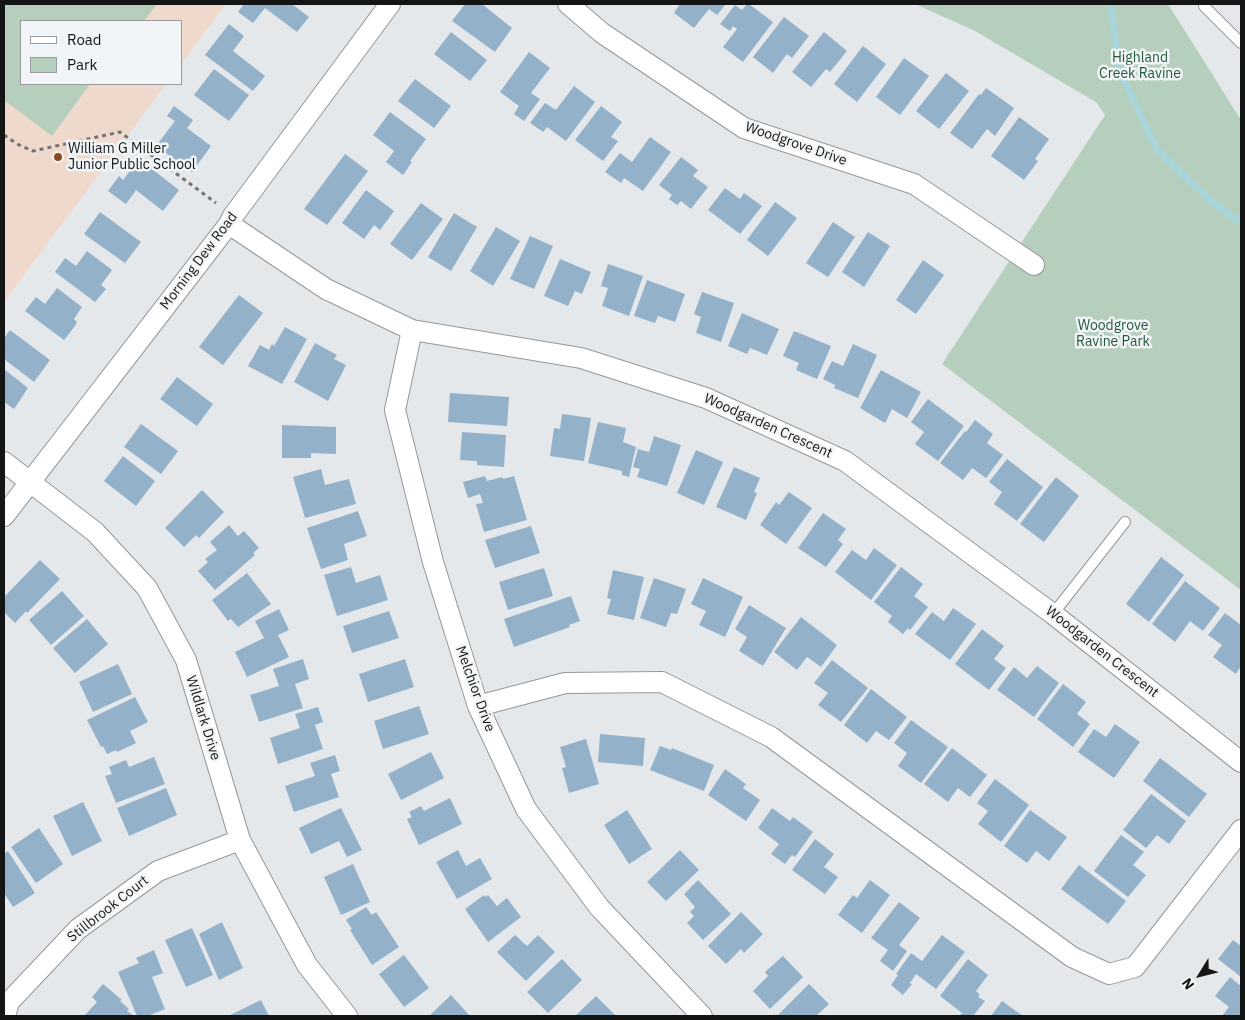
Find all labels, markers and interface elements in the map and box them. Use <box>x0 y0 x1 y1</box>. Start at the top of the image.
legend <box>20 20 182 85</box>
text: Road <box>67 30 102 49</box>
park label: Highland Creek Ravine <box>1099 50 1181 82</box>
text: Park <box>67 55 97 74</box>
street label: Woodgrove Drive <box>743 119 849 169</box>
place label: William G Miller Junior Public School <box>68 141 196 174</box>
marker: William G Miller Junior Public School <box>52 151 64 163</box>
street label: Morning Dew Road <box>157 209 241 313</box>
park label: Woodgrove Ravine Park <box>1076 318 1150 351</box>
street label: Woodgarden Crescent <box>701 390 835 462</box>
street label: Woodgarden Crescent <box>1042 603 1162 701</box>
street label: Melchior Drive <box>452 644 498 734</box>
street label: Wildlark Drive <box>182 674 224 762</box>
street label: Stillbrook Court <box>64 872 152 946</box>
north arrow <box>1175 950 1225 1000</box>
text: N <box>1178 974 1198 993</box>

